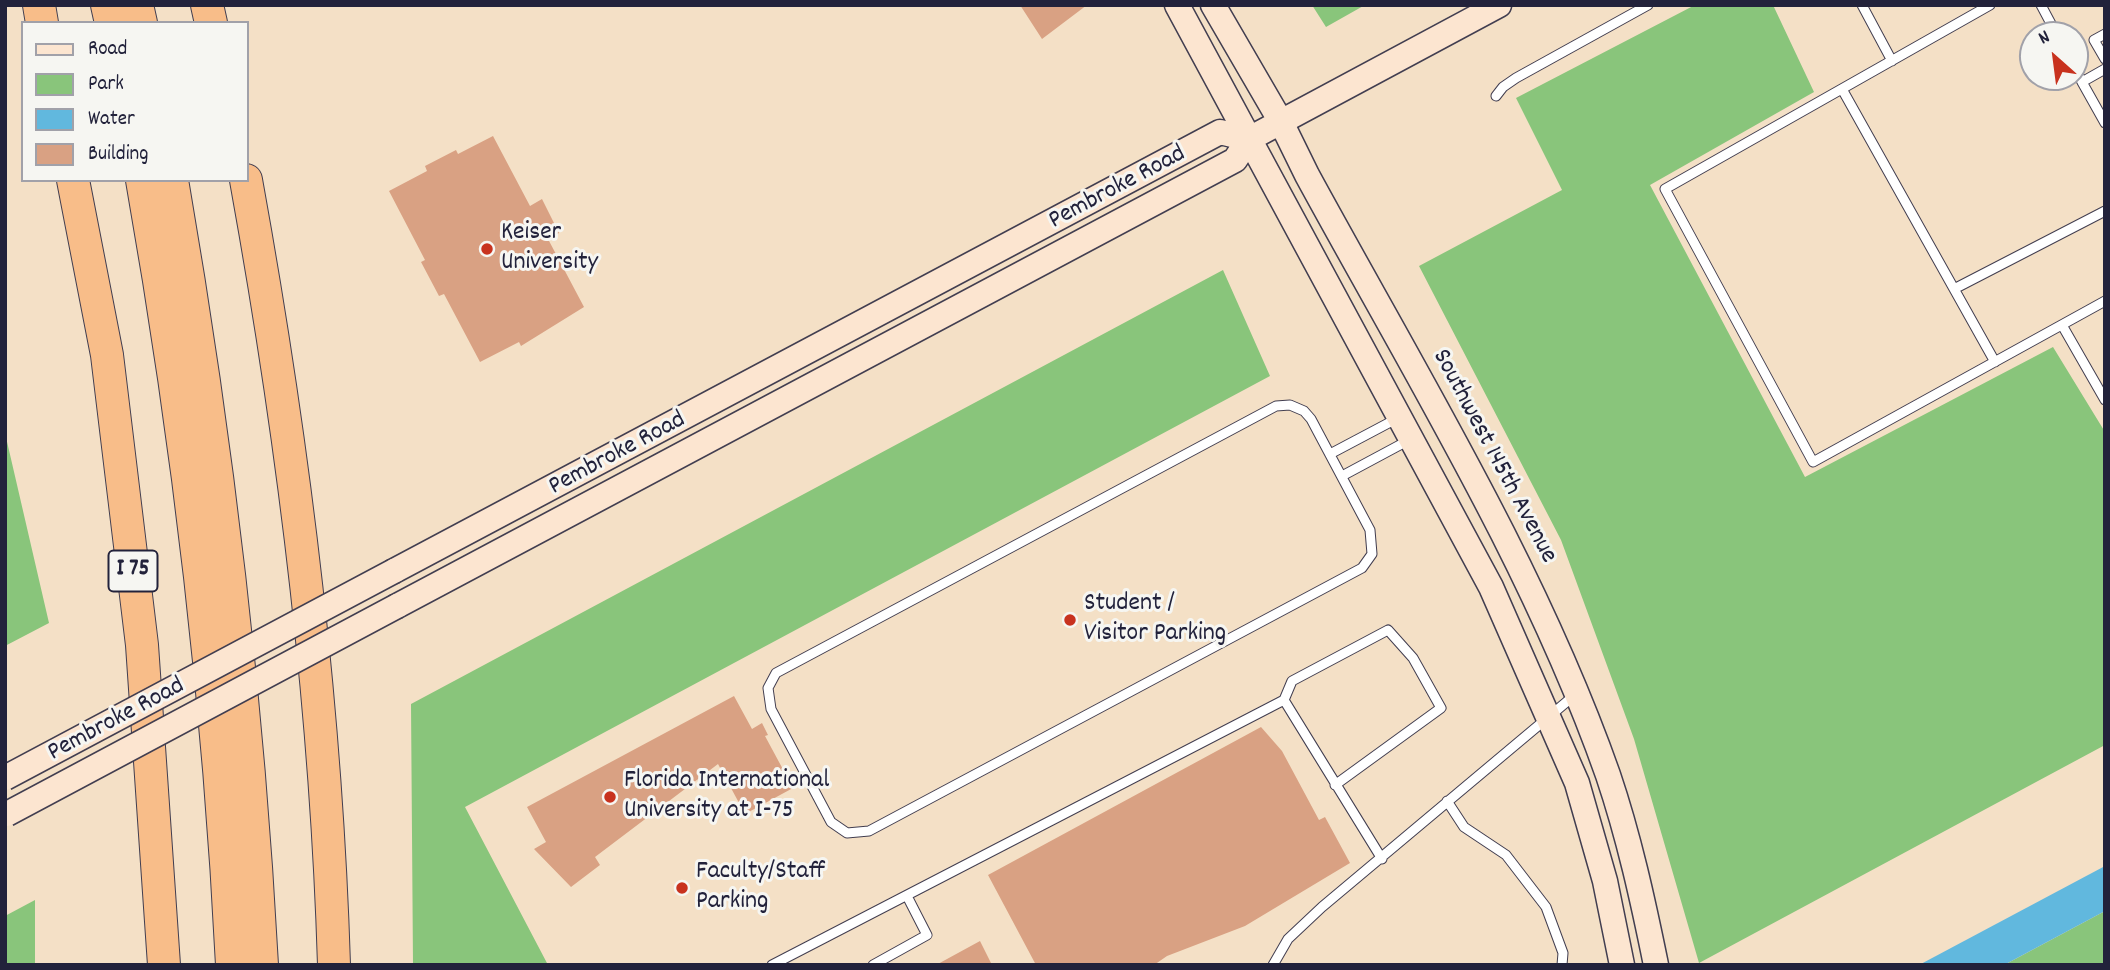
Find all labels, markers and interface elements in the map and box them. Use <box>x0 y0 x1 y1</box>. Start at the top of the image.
legend <box>21 21 248 182</box>
north arrow <box>2019 21 2089 91</box>
text: N <box>2034 25 2055 53</box>
text: Road <box>88 35 127 65</box>
text: Park <box>88 70 124 100</box>
text: Water <box>88 105 135 135</box>
text: Building <box>88 140 148 170</box>
street label: Pembroke Road <box>1044 140 1192 238</box>
place label: Keiser University <box>501 218 598 280</box>
marker: Keiser University <box>479 241 495 257</box>
street label: Southwest 145th Avenue <box>1423 345 1563 569</box>
street label: Pembroke Road <box>544 406 692 504</box>
road number: I 75 <box>108 550 158 592</box>
place label: Student / Visitor Parking <box>1084 589 1226 650</box>
marker: Student / Visitor Parking <box>1062 612 1078 628</box>
street label: Pembroke Road <box>43 672 191 770</box>
place label: Florida International University at I-75 <box>624 766 829 828</box>
marker: Florida International University at I-75 <box>602 789 618 805</box>
place label: Faculty/Staff Parking <box>696 857 826 918</box>
marker: Faculty/Staff Parking <box>674 880 690 896</box>

